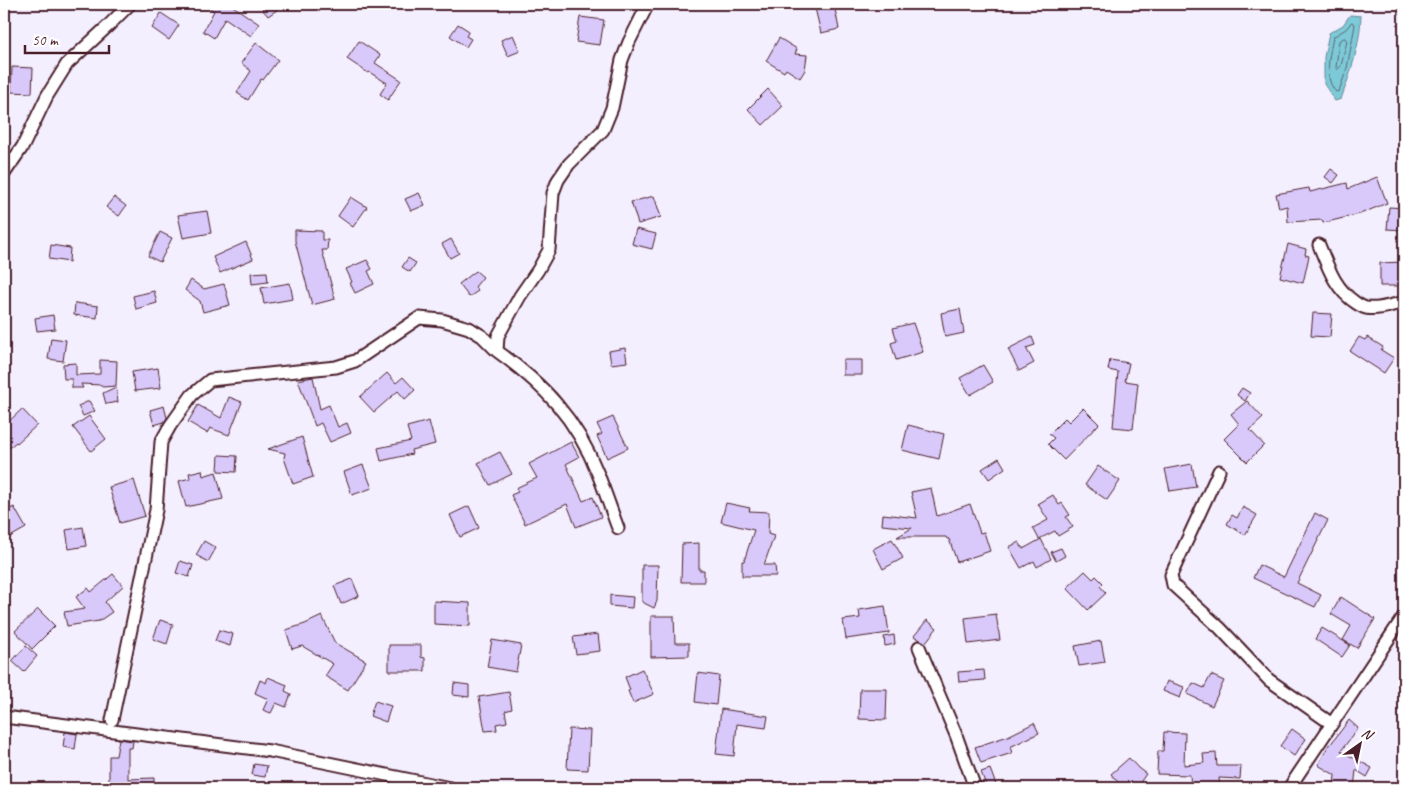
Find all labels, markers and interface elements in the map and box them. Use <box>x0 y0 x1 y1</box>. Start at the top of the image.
scale bar <box>25 22 109 54</box>
text: 50 m <box>32 31 59 50</box>
north arrow <box>1336 720 1386 770</box>
text: N <box>1359 724 1377 744</box>

